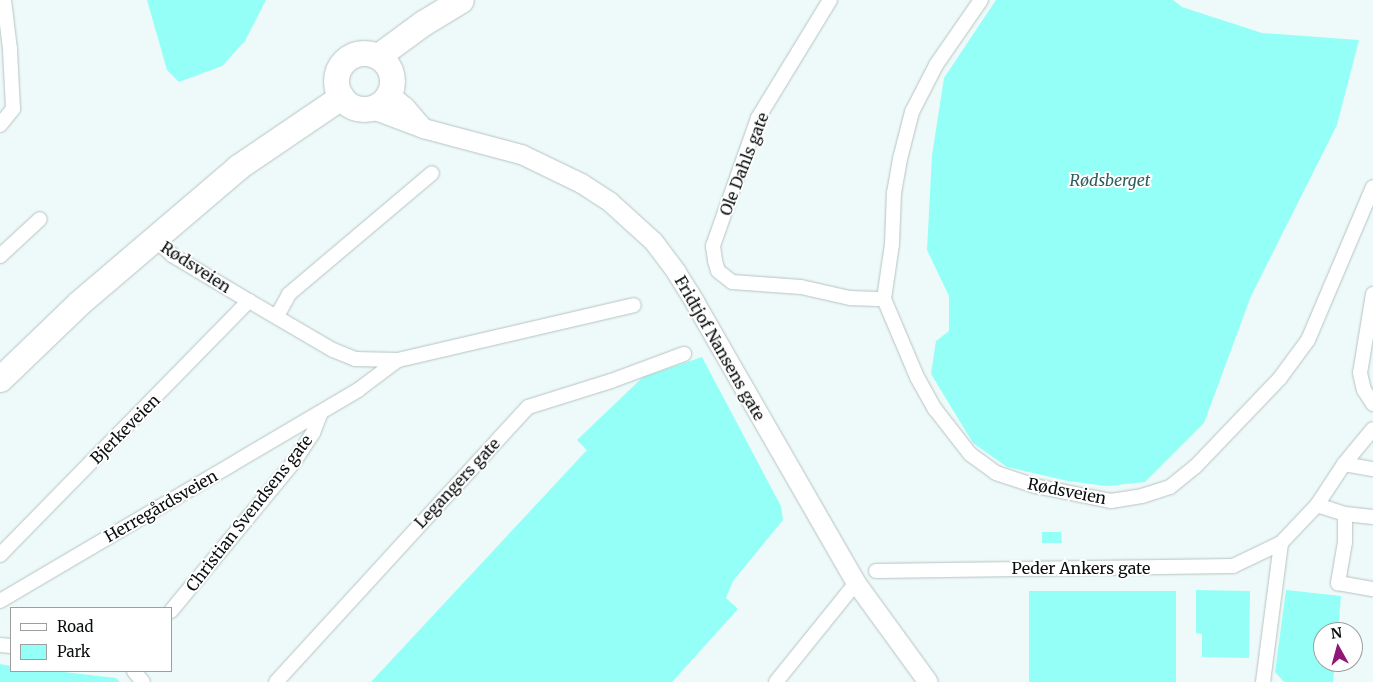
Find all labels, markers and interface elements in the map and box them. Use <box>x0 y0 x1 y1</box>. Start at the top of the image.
street label: Ole Dahls gate <box>716 110 772 218</box>
park label: Rødsberget <box>1070 170 1150 190</box>
street label: Rødsveien <box>157 237 235 297</box>
street label: Fridtjof Nansens gate <box>671 272 769 424</box>
street label: Bjerkeveien <box>86 390 164 468</box>
street label: Christian Svendsens gate <box>182 431 316 595</box>
street label: Legangers gate <box>410 434 504 532</box>
street label: Herregårdsveien <box>101 466 221 546</box>
street label: Rødsveien <box>1026 474 1108 508</box>
street label: Peder Ankers gate <box>1012 558 1150 578</box>
legend <box>10 607 172 672</box>
text: Road <box>57 617 93 636</box>
north arrow <box>1313 622 1363 672</box>
text: N <box>1330 623 1343 643</box>
text: Park <box>57 642 90 661</box>

